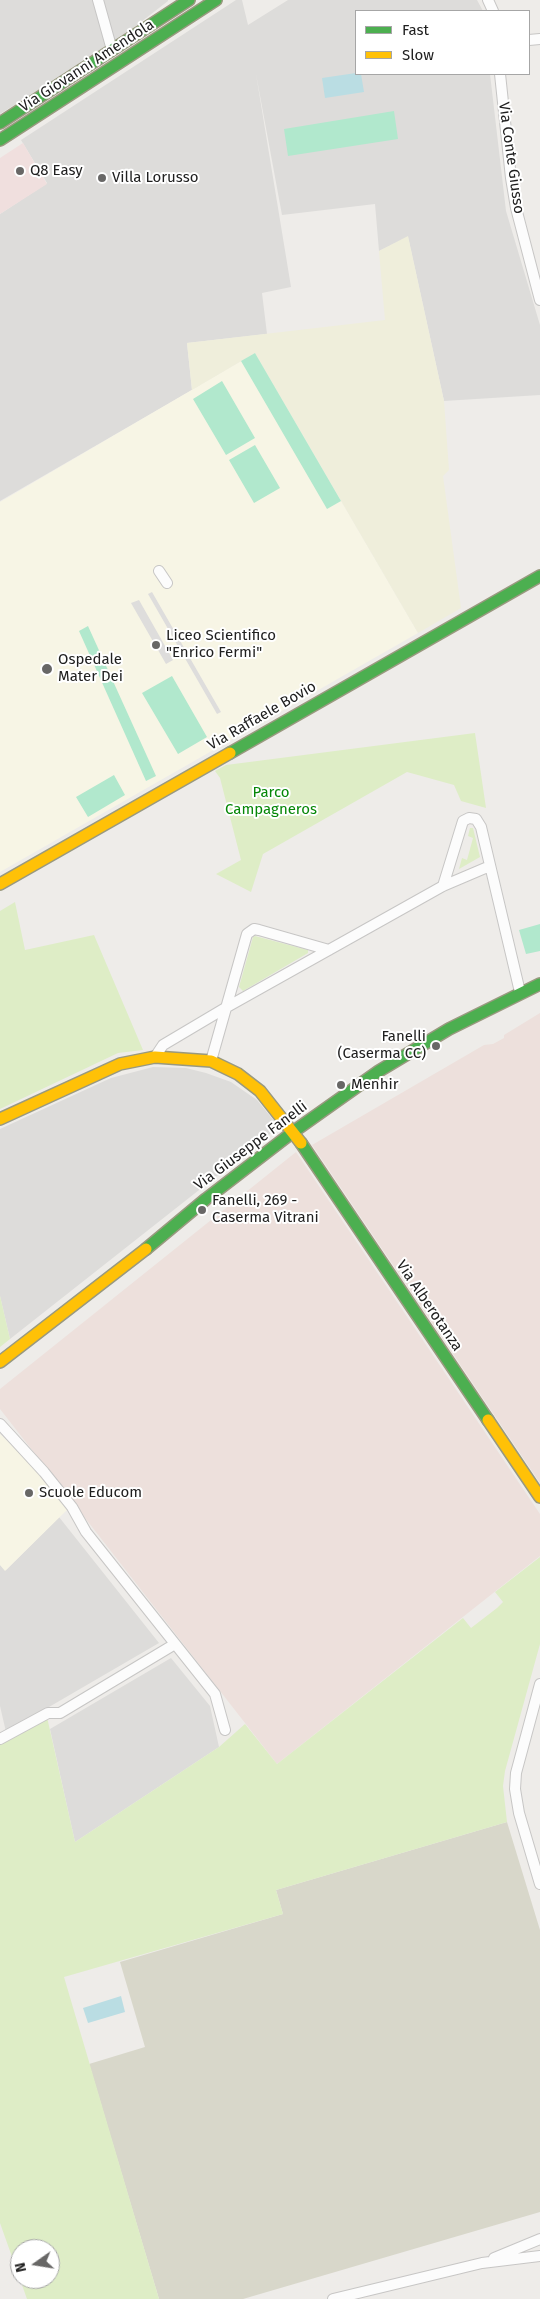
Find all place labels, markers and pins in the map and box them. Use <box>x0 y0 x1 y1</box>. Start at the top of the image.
place label: Q8 Easy <box>30 162 83 180</box>
marker: Q8 Easy <box>14 165 26 177</box>
place label: Villa Lorusso <box>112 169 198 187</box>
marker: Villa Lorusso <box>96 172 108 184</box>
place label: Liceo Scientifico "Enrico Fermi" <box>166 627 276 662</box>
marker: Liceo Scientifico "Enrico Fermi" <box>150 639 162 651</box>
place label: Ospedale Mater Dei <box>58 651 123 686</box>
marker: Ospedale Mater Dei <box>40 662 54 676</box>
place label: Fanelli (Caserma CC) <box>338 1028 426 1063</box>
marker: Fanelli (Caserma CC) <box>430 1040 442 1052</box>
place label: Menhir <box>351 1076 398 1094</box>
marker: Menhir <box>335 1079 347 1091</box>
place label: Fanelli, 269 - Caserma Vitrani <box>212 1192 319 1227</box>
marker: Fanelli, 269 - Caserma Vitrani <box>196 1204 208 1216</box>
place label: Scuole Educom <box>39 1484 142 1502</box>
marker: Scuole Educom <box>23 1487 35 1499</box>

